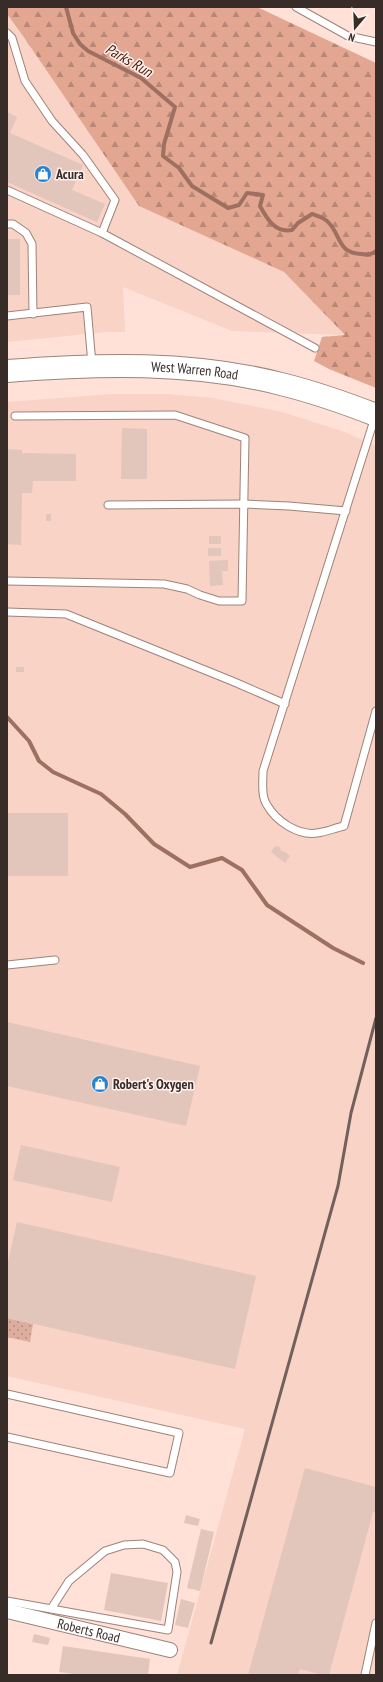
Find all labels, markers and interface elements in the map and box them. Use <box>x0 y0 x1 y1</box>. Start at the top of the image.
north arrow <box>335 8 375 48</box>
text: N <box>347 30 357 45</box>
water label: Parks Run <box>102 39 157 82</box>
shop icon: Acura <box>33 164 53 184</box>
place label: Acura <box>55 165 84 183</box>
street label: West Warren Road <box>151 357 239 384</box>
shop icon: Robert's Oxygen <box>90 1074 110 1094</box>
place label: Robert's Oxygen <box>113 1075 194 1093</box>
street label: Roberts Road <box>56 1614 122 1647</box>

